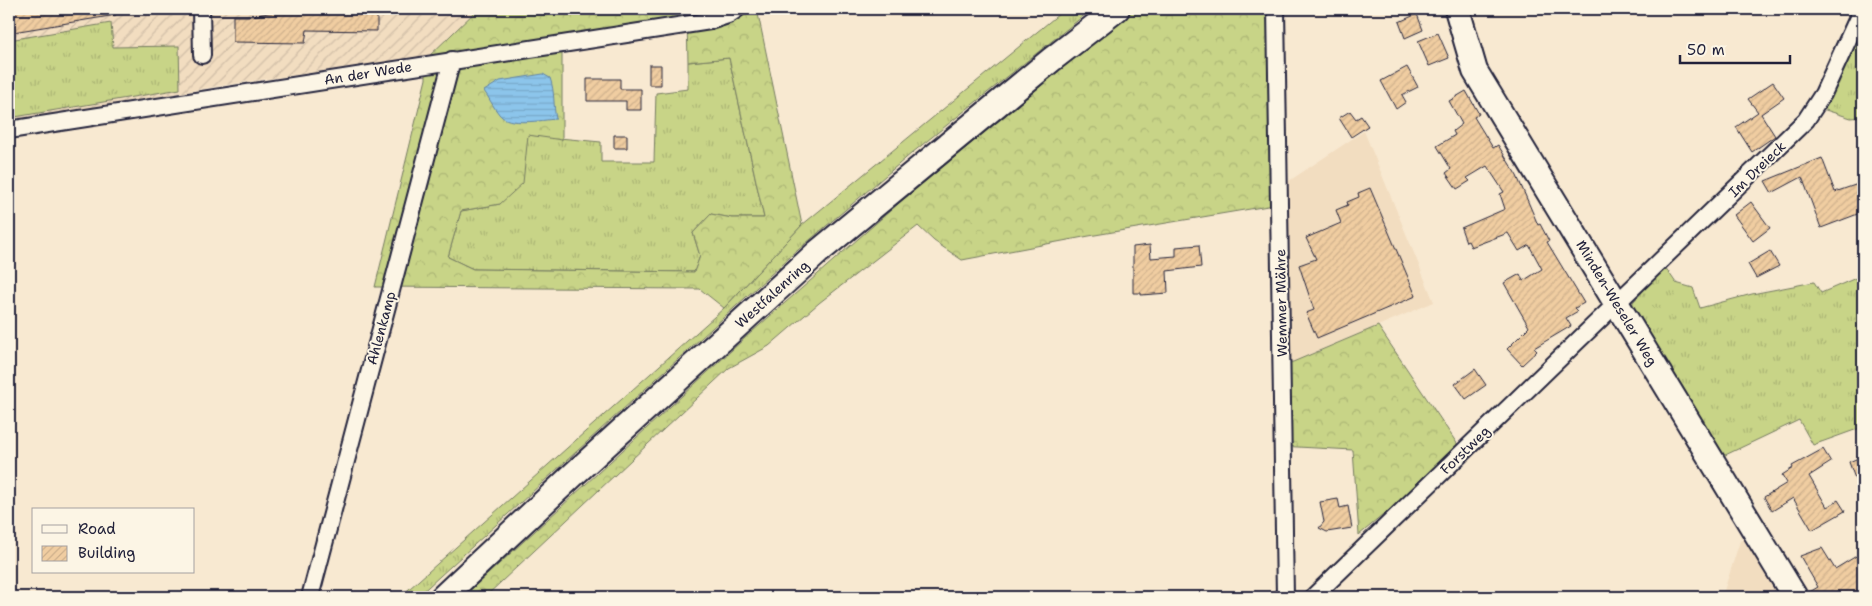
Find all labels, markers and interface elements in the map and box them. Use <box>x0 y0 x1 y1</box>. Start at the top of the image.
scale bar <box>1680 32 1790 64</box>
text: 50 m <box>1687 40 1725 60</box>
street label: An der Wede <box>323 57 413 89</box>
street label: Im Dreieck <box>1724 137 1790 201</box>
street label: Minden-Weseler Weg <box>1572 237 1662 369</box>
street label: Wemmer Mähre <box>1271 249 1291 357</box>
street label: Westfalenring <box>731 256 813 332</box>
street label: Ahlenkamp <box>363 289 399 367</box>
street label: Forstweg <box>1436 422 1494 478</box>
legend <box>32 508 195 574</box>
text: Road <box>78 519 116 539</box>
text: Building <box>78 543 135 563</box>

